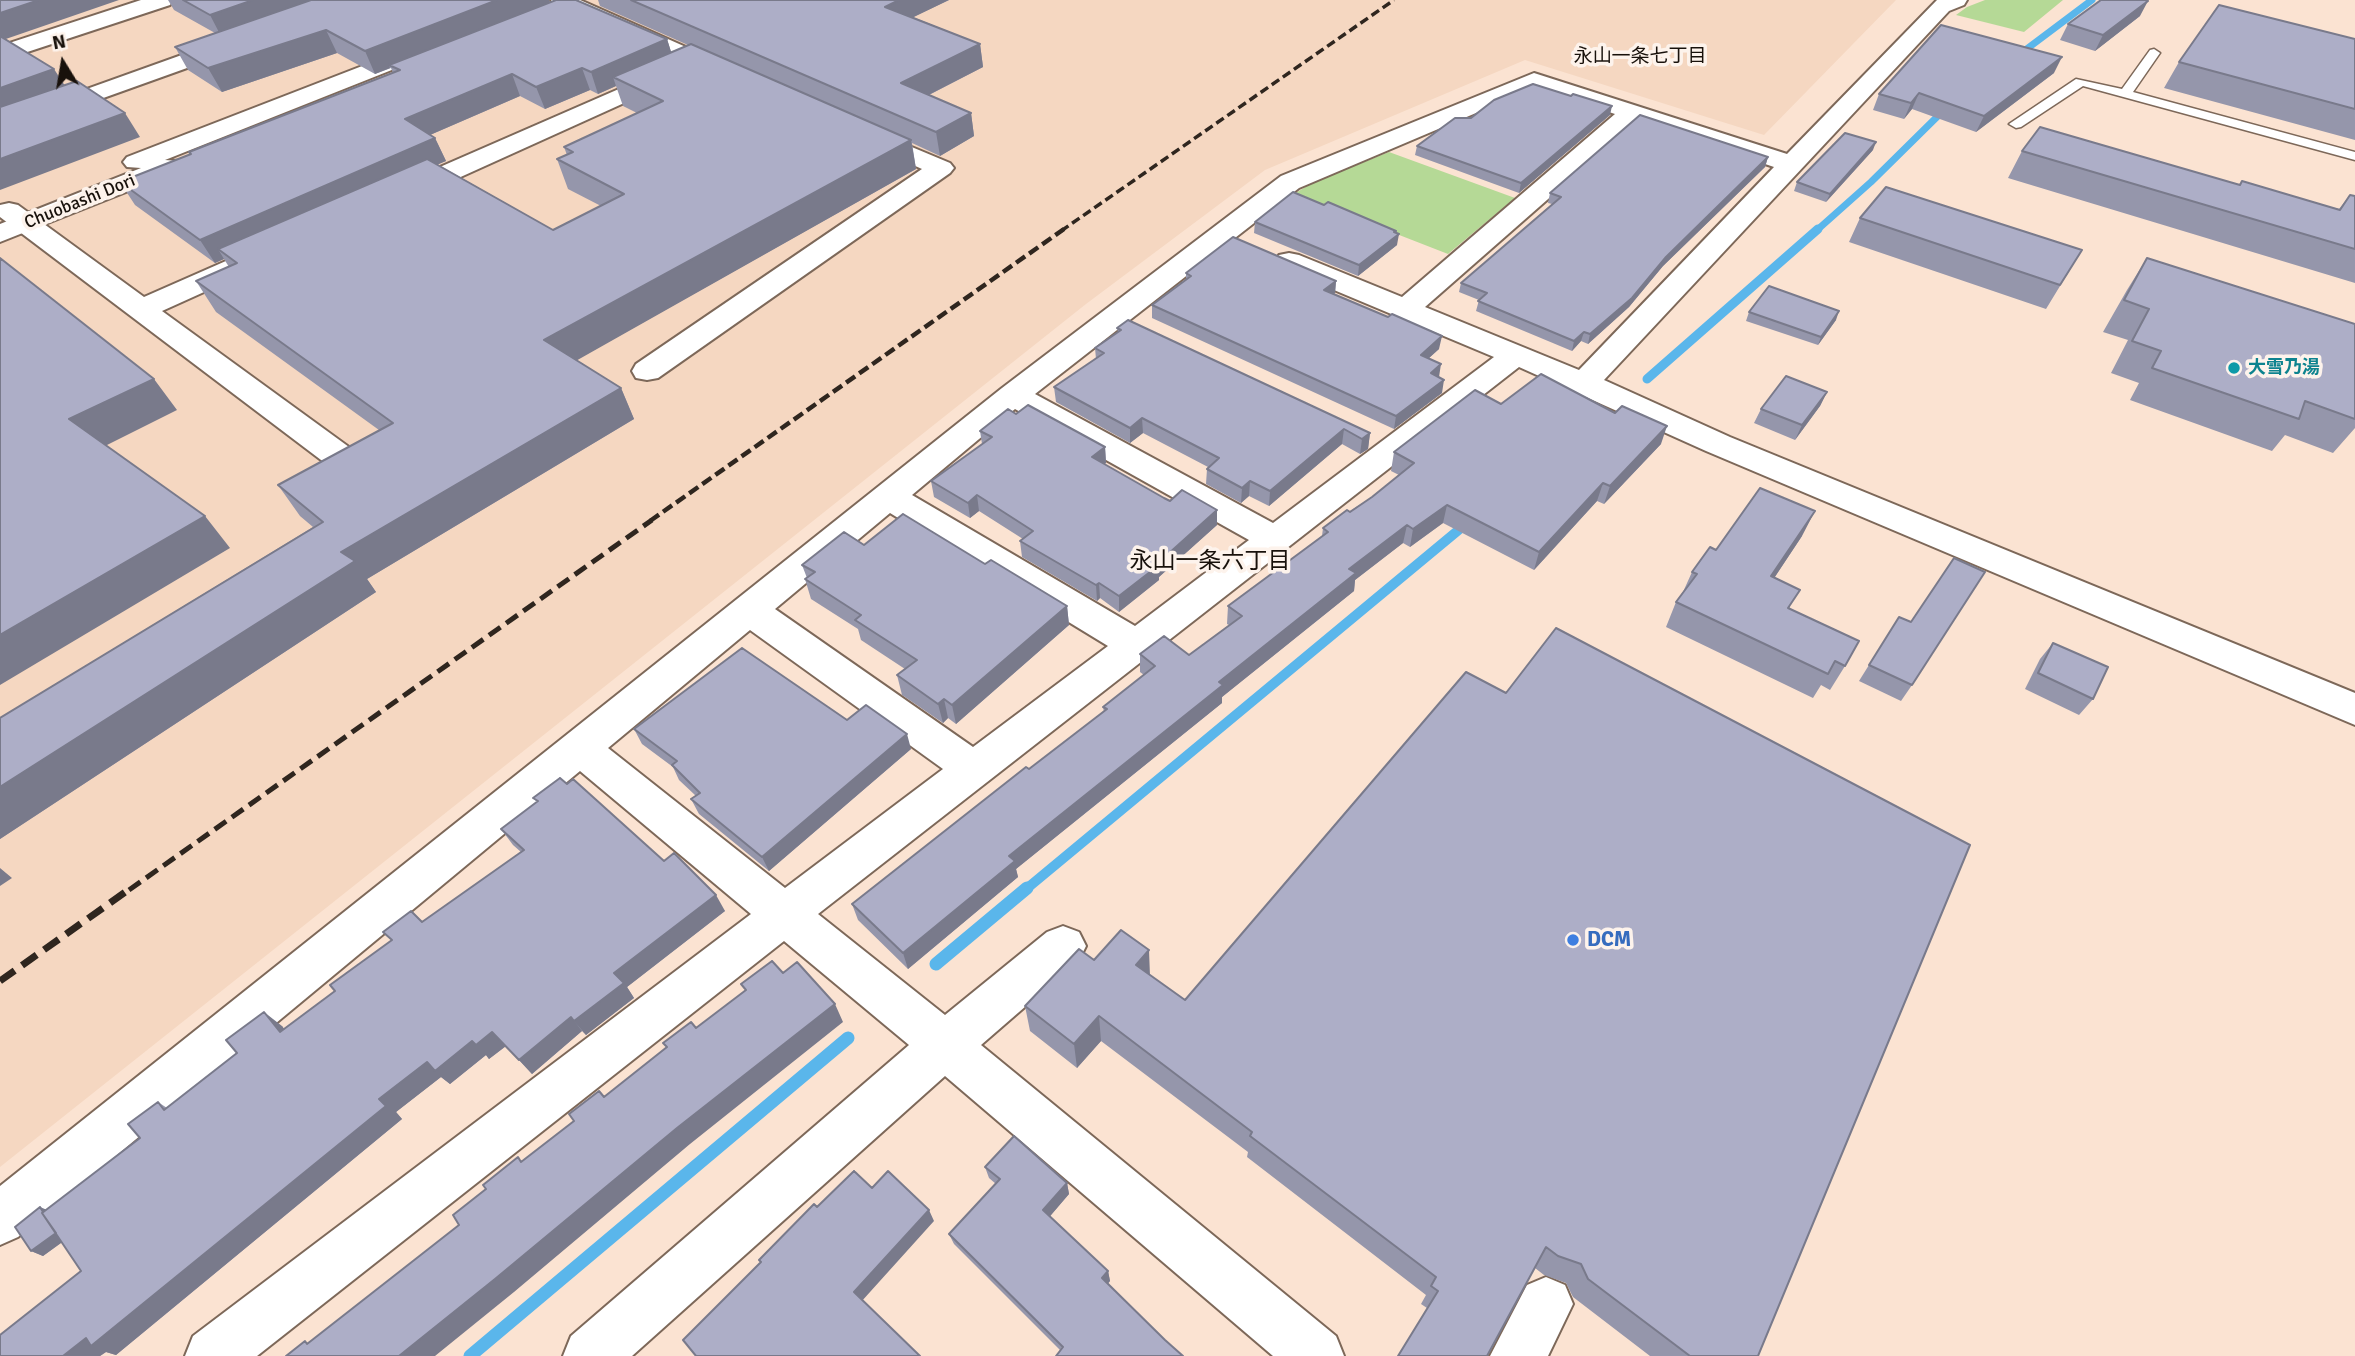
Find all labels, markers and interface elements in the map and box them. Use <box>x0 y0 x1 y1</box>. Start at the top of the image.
north arrow <box>28 28 98 98</box>
text: N <box>50 29 68 55</box>
district label: 永山一条七丁目 <box>1574 46 1706 68</box>
street label: Chuobashi Dori <box>21 170 139 234</box>
place label: 大雪乃湯 <box>2248 357 2320 379</box>
marker: 大雪乃湯 <box>2226 360 2242 376</box>
district label: 永山一条六丁目 <box>1130 548 1290 576</box>
place label: DCM <box>1587 927 1631 953</box>
marker: DCM <box>1565 932 1581 948</box>

